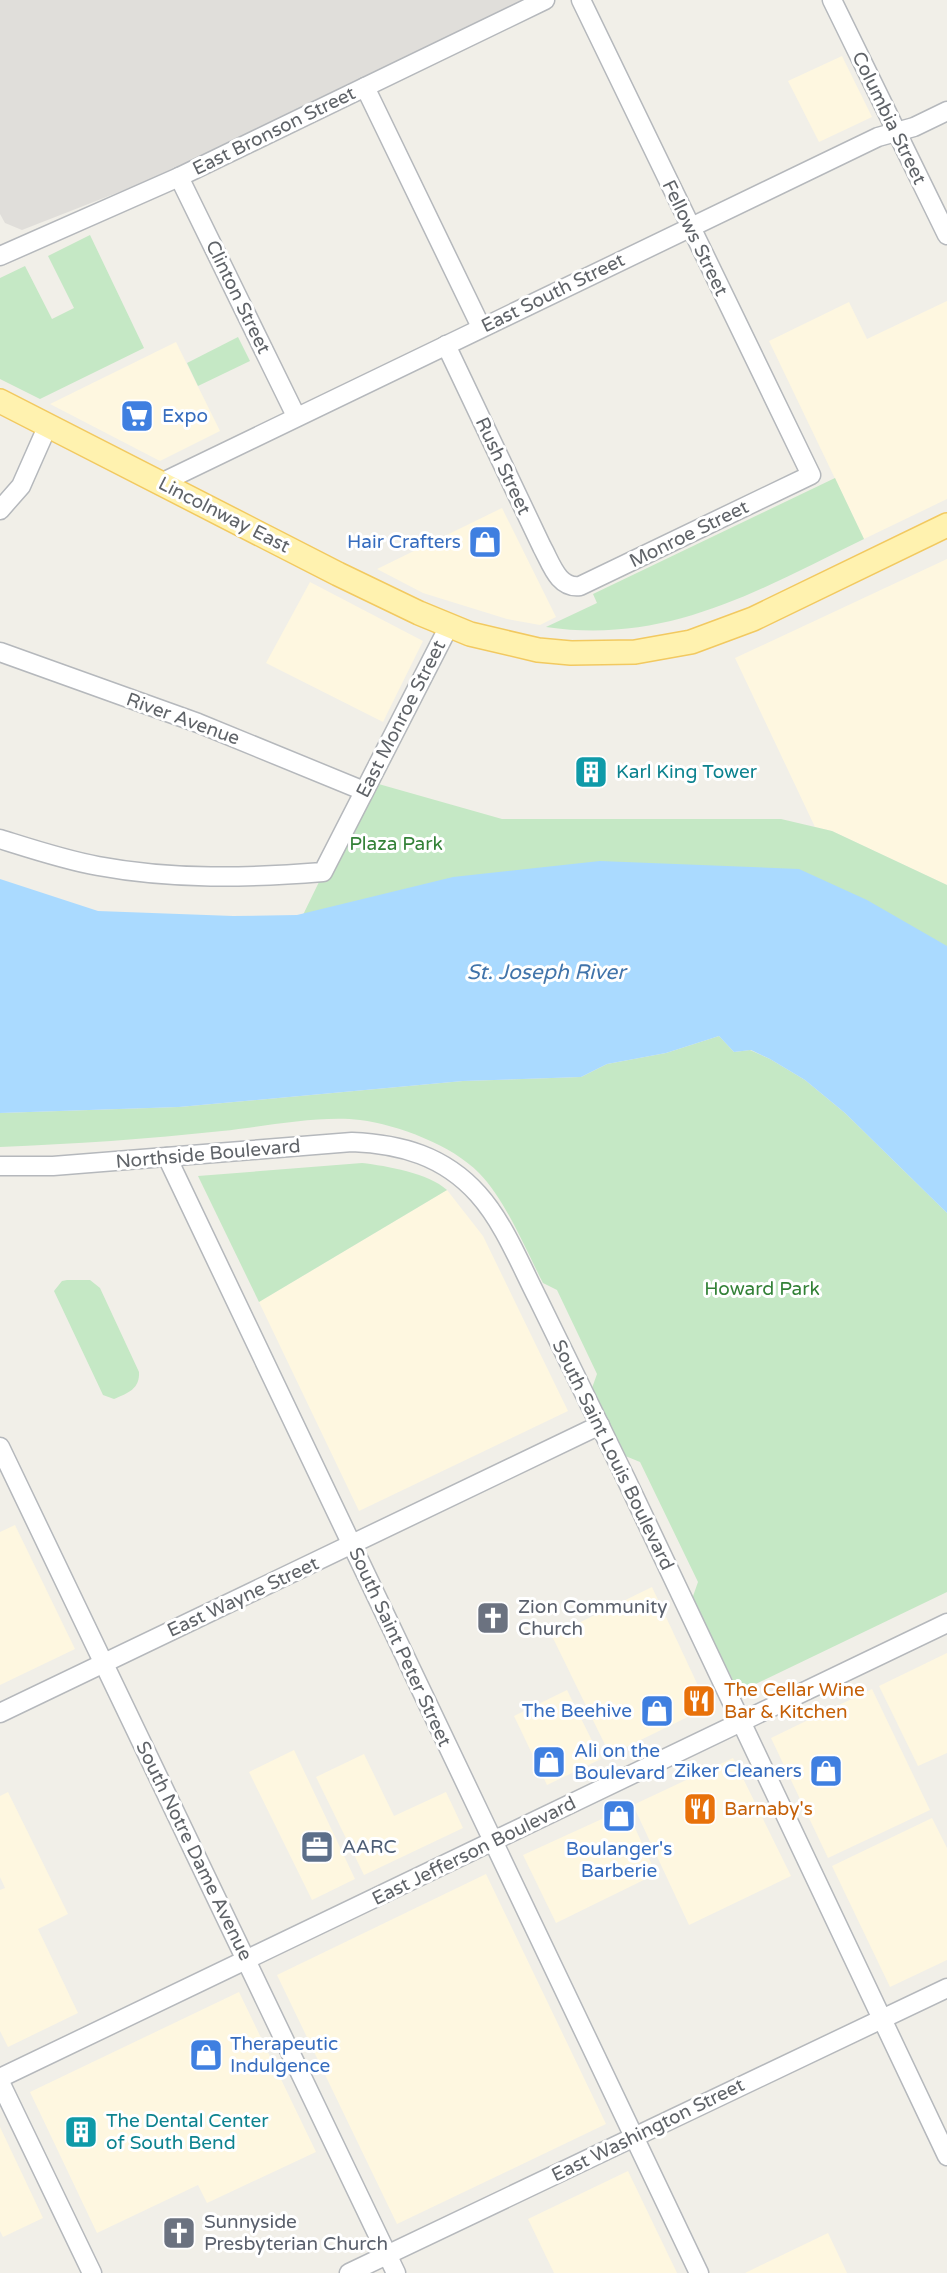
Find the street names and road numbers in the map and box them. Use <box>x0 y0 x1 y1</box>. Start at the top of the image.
street label: Columbia Street <box>847 48 931 188</box>
street label: East Bronson Street <box>189 82 359 180</box>
street label: Fellows Street <box>658 177 732 299</box>
street label: Clinton Street <box>201 237 275 357</box>
street label: East South Street <box>478 249 628 337</box>
street label: Rush Street <box>471 414 535 518</box>
street label: Lincolnway East <box>155 472 293 558</box>
street label: Monroe Street <box>626 496 752 572</box>
street label: East Monroe Street <box>352 637 450 801</box>
street label: River Avenue <box>123 688 243 750</box>
street label: Northside Boulevard <box>115 1135 301 1173</box>
street label: South Saint Louis Boulevard <box>548 1336 678 1574</box>
street label: South Saint Peter Street <box>344 1544 456 1750</box>
street label: East Wayne Street <box>164 1552 322 1642</box>
street label: South Notre Dame Avenue <box>131 1738 257 1964</box>
street label: East Jefferson Boulevard <box>368 1792 580 1910</box>
street label: East Washington Street <box>548 2074 748 2186</box>

